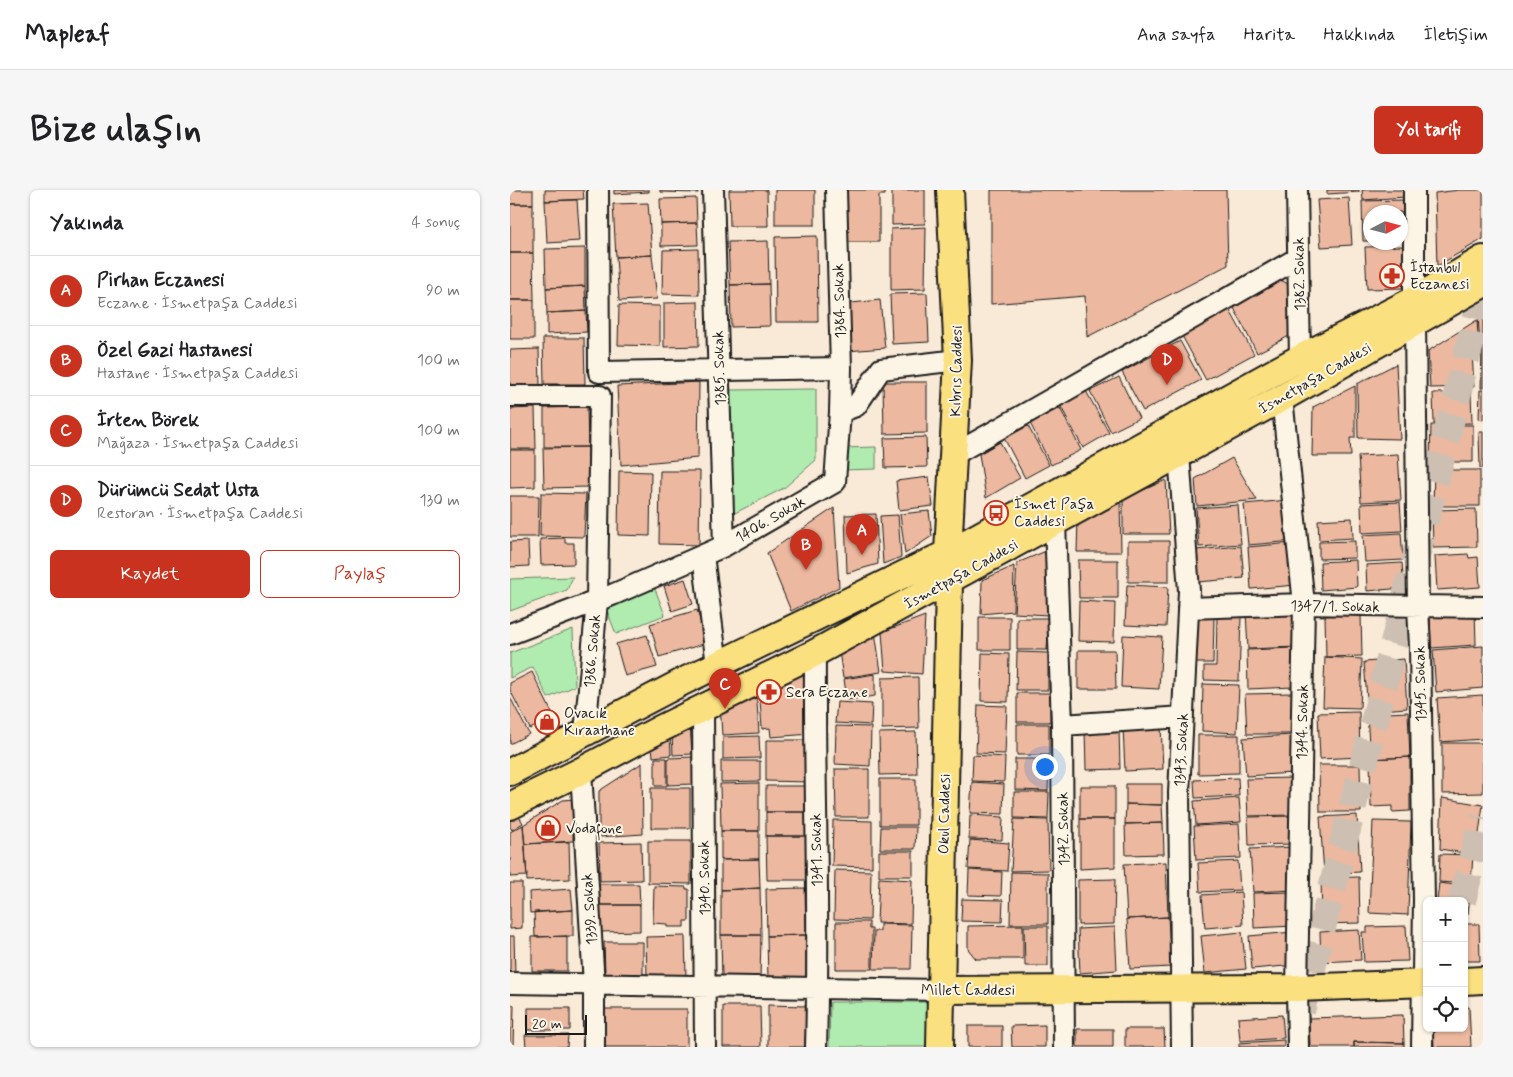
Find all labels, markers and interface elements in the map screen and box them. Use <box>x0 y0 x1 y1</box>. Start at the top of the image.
text: Mapleaf <box>25 19 110 50</box>
text: Ana sayfa <box>1137 23 1216 47</box>
text: Harita <box>1244 23 1295 47</box>
text: Hakkında <box>1323 23 1396 47</box>
text: İletişim <box>1424 23 1488 47</box>
button: Yol tarifi <box>1374 106 1483 154</box>
text: Bize ulaşın <box>30 107 201 153</box>
north arrow <box>1363 205 1408 250</box>
text: Yakında <box>50 209 124 237</box>
text: 4 sonuç <box>411 212 460 233</box>
street label: 1382. Sokak <box>1289 237 1311 311</box>
place label: İstanbul Eczanesi <box>1410 258 1470 295</box>
street label: 1384. Sokak <box>829 263 851 339</box>
pharmacy icon: İstanbul Eczanesi <box>1379 263 1405 289</box>
text: Pirhan Eczanesi <box>97 268 224 293</box>
text: A <box>61 280 71 301</box>
text: 90 m <box>426 280 460 301</box>
text: Eczane · İsmetpaşa Caddesi <box>97 293 298 314</box>
street label: Kıbrıs Caddesi <box>946 325 968 417</box>
street label: 1385. Sokak <box>709 330 731 406</box>
text: Özel Gazi Hastanesi <box>97 338 252 363</box>
street label: İsmetpaşa Caddesi <box>1255 338 1376 419</box>
pin: D <box>1151 344 1183 385</box>
text: B <box>61 350 71 371</box>
text: 100 m <box>417 350 460 371</box>
text: Hastane · İsmetpaşa Caddesi <box>97 363 299 384</box>
text: İrten Börek <box>97 408 199 433</box>
text: C <box>60 420 72 441</box>
text: 100 m <box>417 420 460 441</box>
text: Mağaza · İsmetpaşa Caddesi <box>97 433 299 454</box>
text: Dürümcü Sedat Usta <box>97 478 260 503</box>
text: D <box>60 490 72 511</box>
text: 130 m <box>419 490 460 511</box>
street label: 1406. Sokak <box>732 492 809 548</box>
place label: İsmet Paşa Caddesi <box>1014 495 1095 532</box>
bus stop icon: İsmet Paşa Caddesi <box>983 500 1009 526</box>
text: Restoran · İsmetpaşa Caddesi <box>97 503 303 524</box>
pin: A <box>846 514 878 555</box>
pin: B <box>790 529 822 570</box>
street label: İsmetpaşa Caddesi <box>901 535 1022 615</box>
button: Kaydet <box>50 550 250 598</box>
button: Paylaş <box>260 550 460 598</box>
street label: 1347/1. Sokak <box>1290 596 1380 618</box>
street label: 1386. Sokak <box>580 613 606 689</box>
street label: 1345. Sokak <box>1410 646 1432 722</box>
pin: C <box>709 668 741 709</box>
pharmacy icon: Sera Eczane <box>756 679 782 705</box>
place label: Sera Eczane <box>786 683 868 703</box>
street label: 1344. Sokak <box>1292 684 1314 760</box>
place label: Ovacık Kıraathane <box>564 704 635 741</box>
shop icon: Ovacık Kıraathane <box>534 709 560 735</box>
street label: 1343. Sokak <box>1170 713 1194 787</box>
your location <box>1032 754 1058 780</box>
street label: Okul Caddesi <box>934 774 956 854</box>
street label: 1342. Sokak <box>1053 792 1075 866</box>
street label: 1341. Sokak <box>806 813 828 887</box>
shop icon: Vodafone <box>535 815 561 841</box>
place label: Vodafone <box>566 819 622 841</box>
street label: 1340. Sokak <box>694 840 716 916</box>
street label: 1339. Sokak <box>578 872 602 945</box>
map controls <box>1423 897 1468 1032</box>
button: + <box>1423 897 1468 942</box>
button: − <box>1423 942 1468 987</box>
street label: Millet Caddesi <box>921 981 1015 1001</box>
button: locate <box>1423 987 1468 1032</box>
scale bar <box>525 1012 588 1035</box>
text: 20 m <box>532 1015 562 1033</box>

